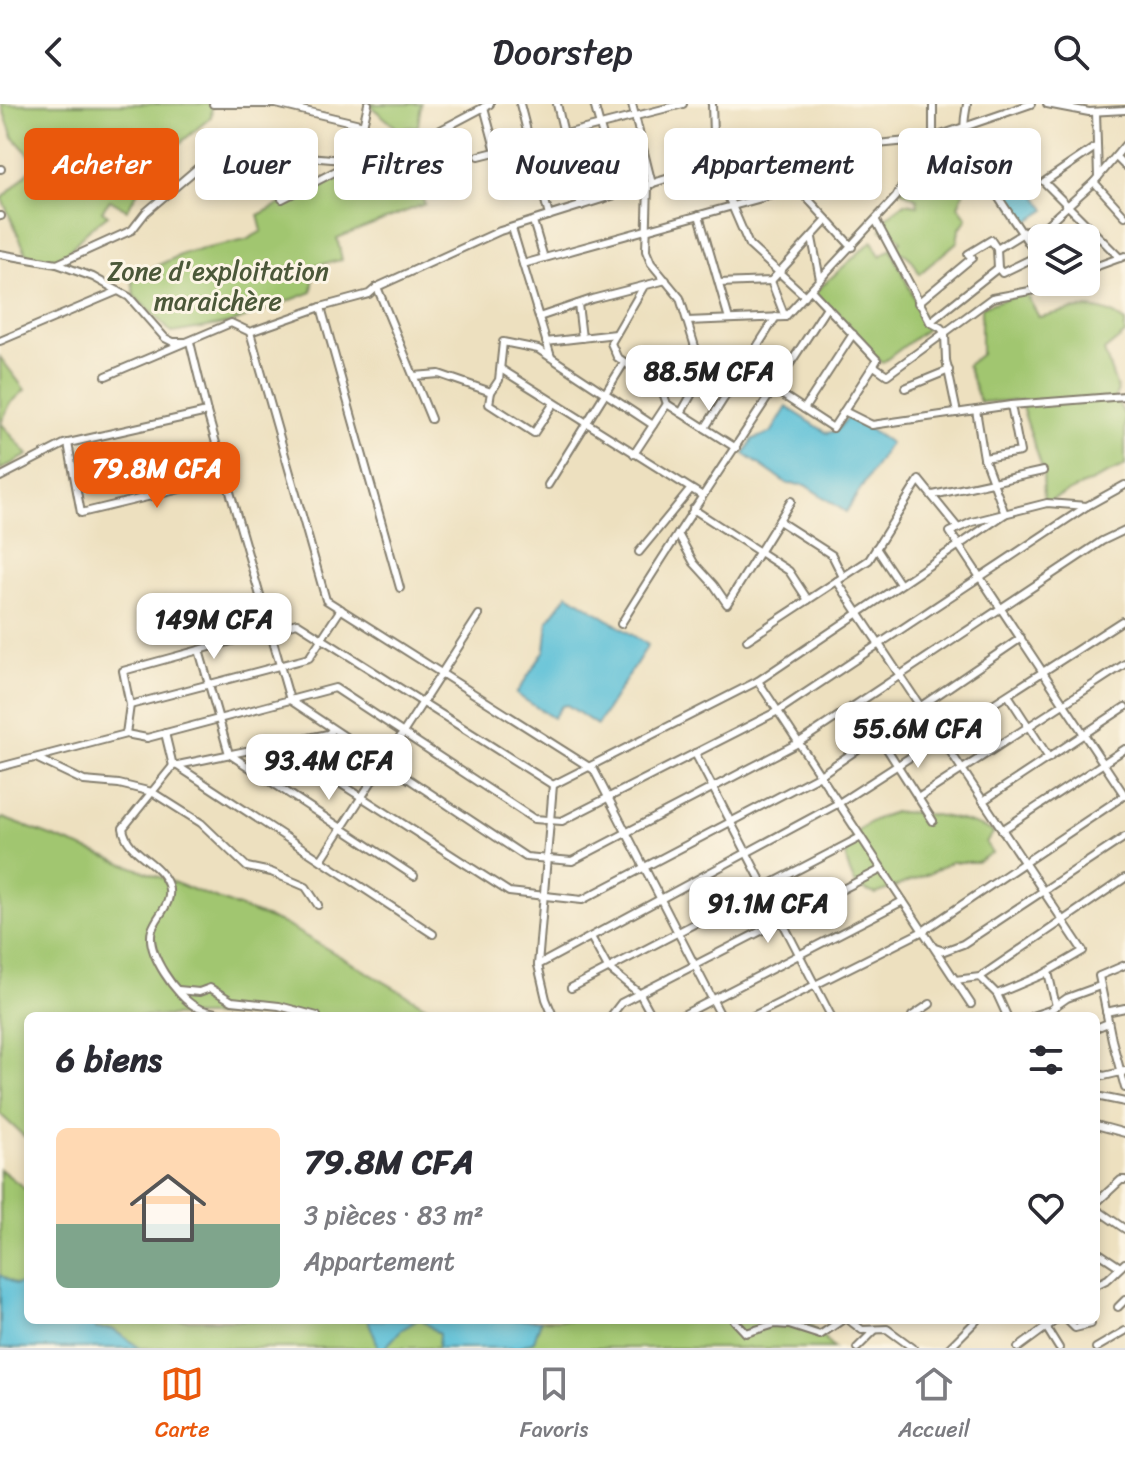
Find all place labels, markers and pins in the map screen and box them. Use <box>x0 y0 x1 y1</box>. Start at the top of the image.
pin: 88.5M CFA <box>617 345 801 413</box>
pin: 79.8M CFA <box>65 442 249 510</box>
pin: 149M CFA <box>131 593 297 661</box>
pin: 55.6M CFA <box>826 702 1010 770</box>
pin: 93.4M CFA <box>237 734 421 802</box>
pin: 91.1M CFA <box>676 877 860 945</box>

